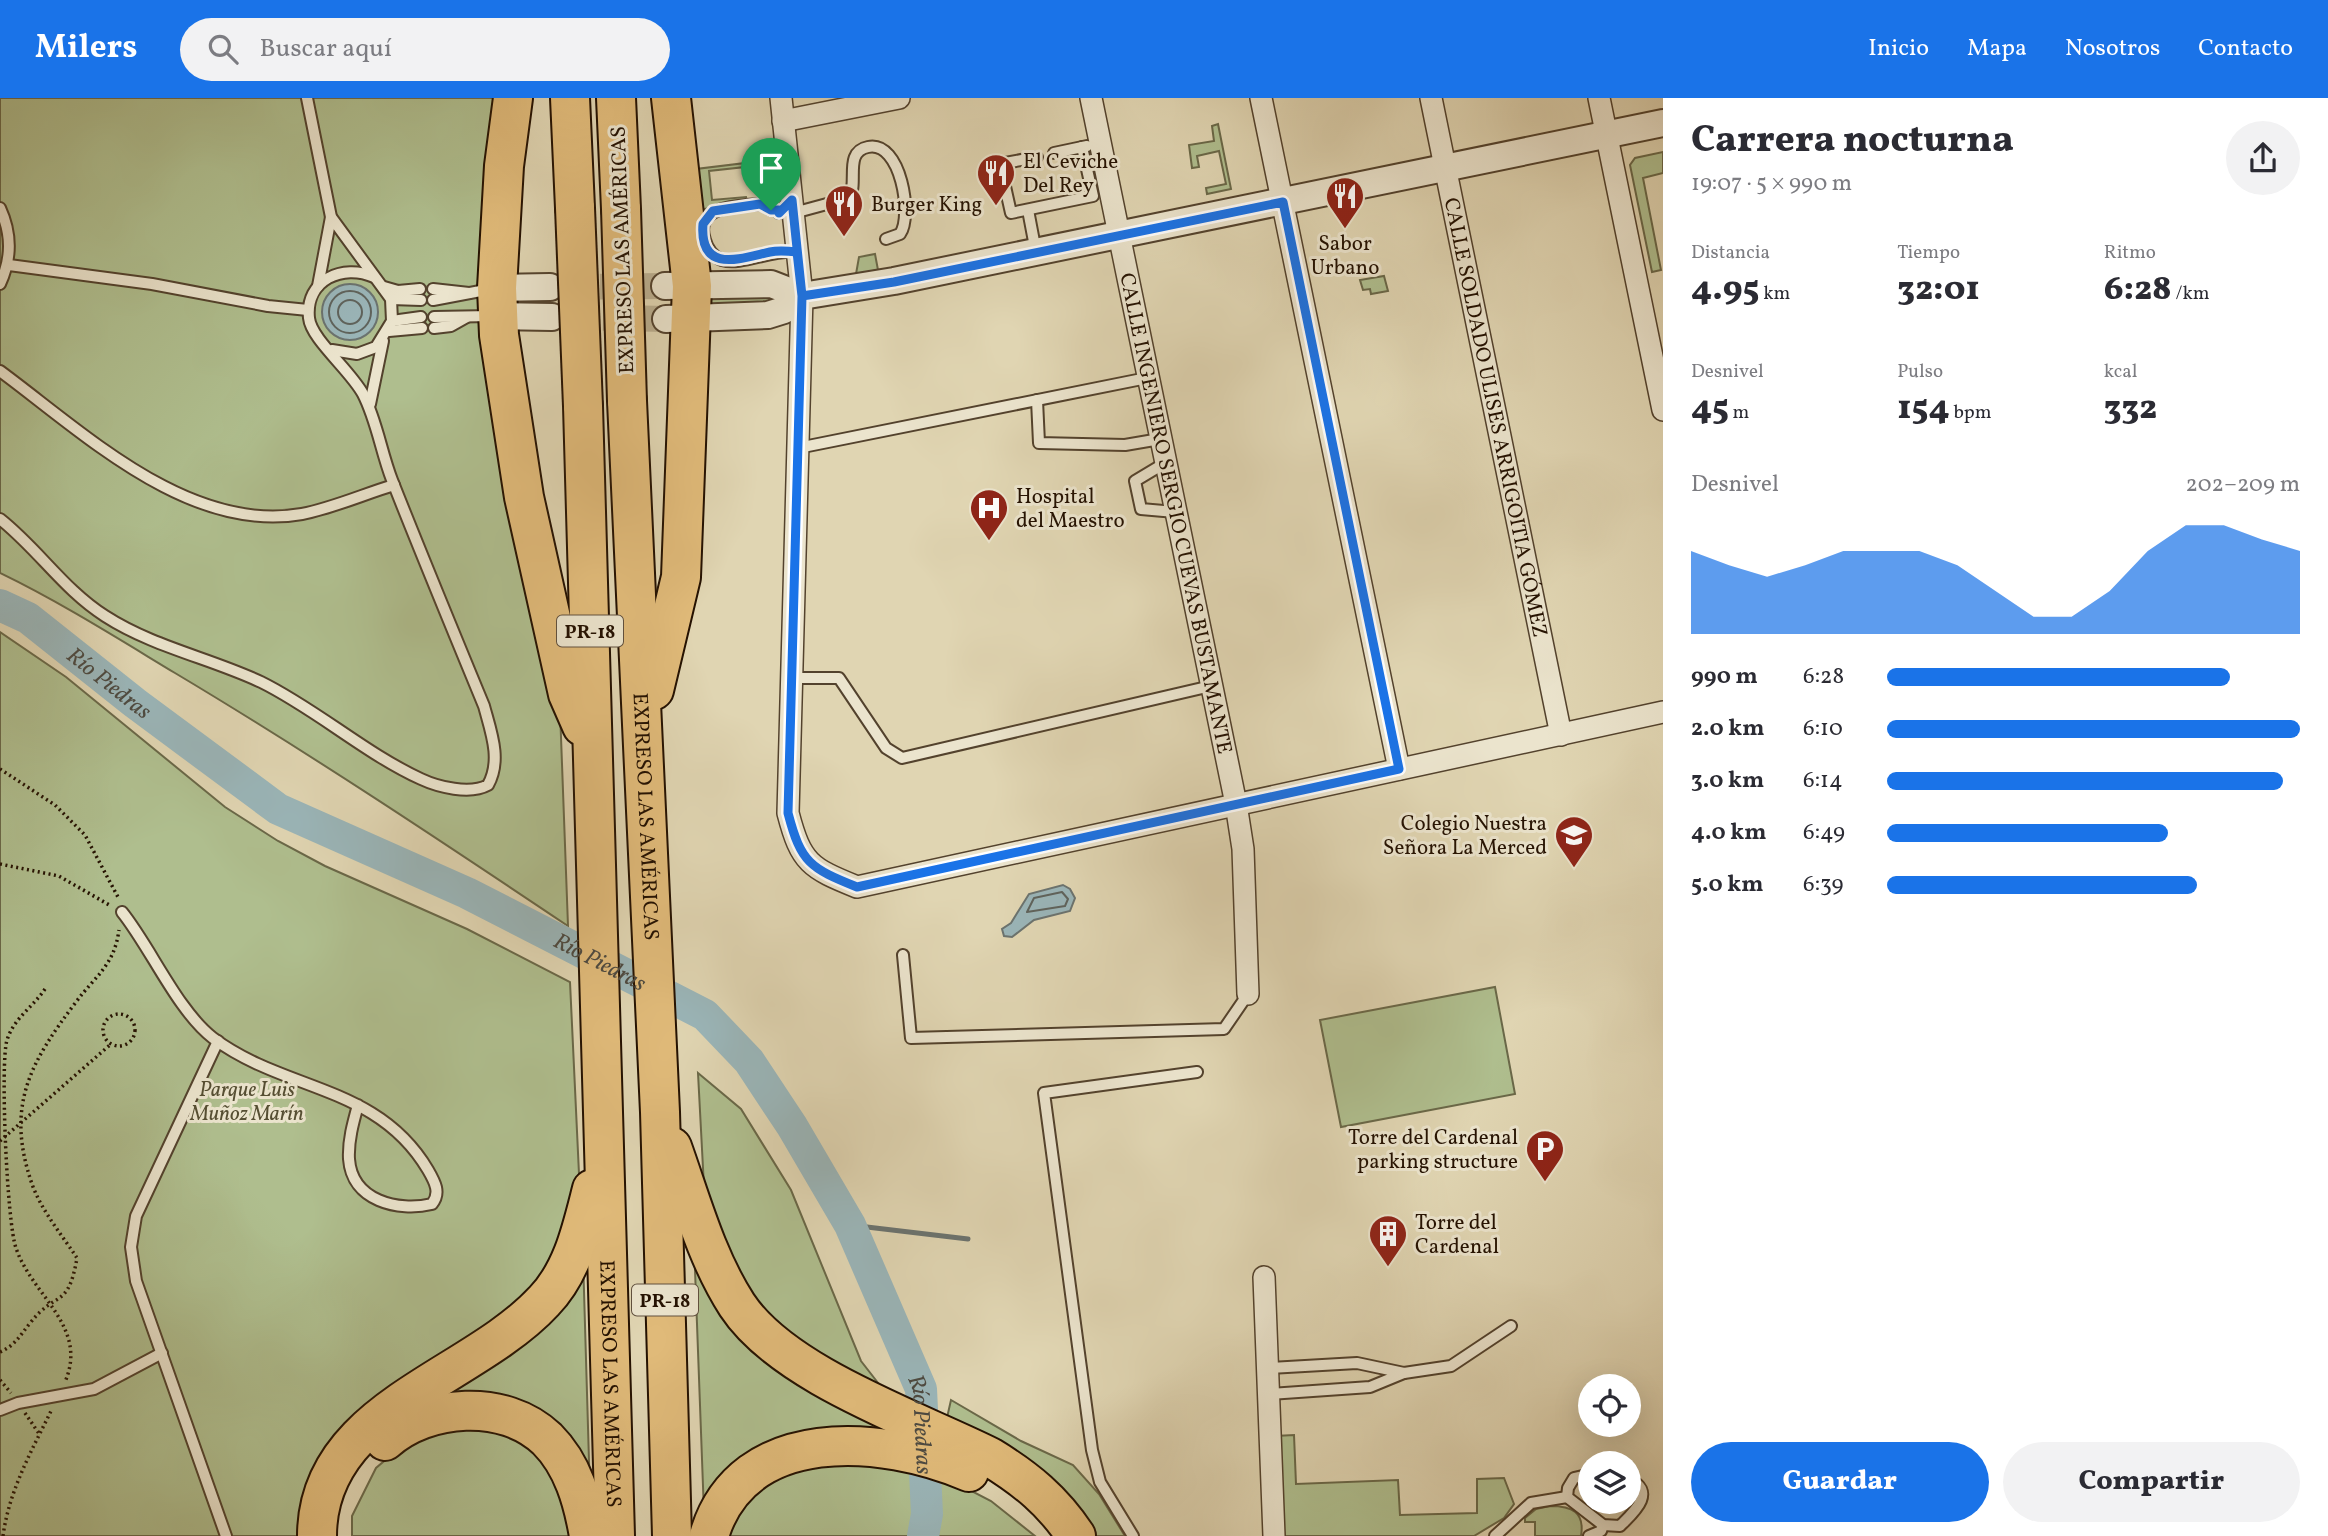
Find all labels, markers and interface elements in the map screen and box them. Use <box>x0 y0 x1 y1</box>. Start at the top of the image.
search box <box>180 18 670 81</box>
text: Milers <box>35 26 138 72</box>
icon: search <box>204 30 242 68</box>
text: Buscar aquí <box>260 31 392 67</box>
text: Inicio <box>1868 32 1929 66</box>
text: Mapa <box>1967 32 2027 66</box>
text: Nosotros <box>2065 32 2160 66</box>
text: Contacto <box>2198 32 2293 66</box>
text: Carrera nocturna <box>1691 115 2014 168</box>
button: share <box>2226 121 2300 195</box>
street label: EXPRESO LAS AMÉRICAS <box>605 126 642 374</box>
pin <box>741 138 801 210</box>
place label: El Ceviche Del Rey <box>1023 148 1118 201</box>
icon: arrive <box>752 149 790 187</box>
restaurant icon: El Ceviche Del Rey <box>975 152 1017 207</box>
text: 19:07 · 5 × 990 m <box>1691 168 1852 200</box>
restaurant icon: Sabor Urbano <box>1324 175 1366 230</box>
restaurant icon: Burger King <box>823 183 865 238</box>
place label: Burger King <box>871 191 982 220</box>
street label: CALLE SOLDADO ULISES ARRIGOITIA GÓMEZ <box>1436 195 1554 640</box>
place label: Sabor Urbano <box>1311 230 1379 283</box>
text: Distancia <box>1691 240 1770 266</box>
text: Tiempo <box>1897 240 1960 266</box>
text: Ritmo <box>2104 240 2156 266</box>
text: 4.95 <box>1691 266 1759 314</box>
text: 32:01 <box>1897 266 1980 314</box>
text: 6:28 <box>2104 266 2172 314</box>
street label: CALLE INGENIERO SERGIO CUEVAS BUSTAMANTE <box>1111 271 1238 757</box>
text: km <box>1759 281 1790 307</box>
text: /km <box>2172 281 2210 307</box>
text: Desnivel <box>1691 359 1764 385</box>
text: Pulso <box>1897 359 1943 385</box>
text: kcal <box>2104 359 2137 385</box>
text: 45 <box>1691 385 1729 433</box>
text: 154 <box>1897 385 1950 433</box>
text: 332 <box>2104 385 2157 433</box>
text: m <box>1729 400 1749 426</box>
text: bpm <box>1950 400 1992 426</box>
text: Desnivel <box>1691 469 1779 501</box>
text: 202–209 m <box>2186 469 2300 501</box>
place label: Hospital del Maestro <box>1016 483 1125 536</box>
hospital icon: Hospital del Maestro <box>968 487 1010 542</box>
road number: PR-18 <box>557 616 623 646</box>
water label: Río Piedras <box>59 641 158 728</box>
text: 990 m <box>1691 661 1758 693</box>
text: 6:28 <box>1803 661 1844 693</box>
street label: EXPRESO LAS AMÉRICAS <box>625 692 665 941</box>
text: 2.0 km <box>1691 713 1764 745</box>
text: 6:10 <box>1803 713 1843 745</box>
text: 3.0 km <box>1691 765 1764 797</box>
text: 6:14 <box>1803 765 1843 797</box>
place label: Colegio Nuestra Señora La Merced <box>1383 810 1547 863</box>
school or university icon: Colegio Nuestra Señora La Merced <box>1553 814 1595 869</box>
text: 4.0 km <box>1691 817 1766 849</box>
text: 6:49 <box>1803 817 1845 849</box>
text: 5.0 km <box>1691 869 1764 901</box>
text: 6:39 <box>1803 869 1843 901</box>
water label: Río Piedras <box>547 926 652 1000</box>
park label: Parque Luis Muñoz Marín <box>189 1076 304 1129</box>
place label: Torre del Cardenal parking structure <box>1348 1124 1518 1177</box>
parking icon: Torre del Cardenal parking structure <box>1524 1128 1566 1183</box>
place label: Torre del Cardenal <box>1415 1209 1499 1262</box>
building icon: Torre del Cardenal <box>1367 1213 1409 1268</box>
street label: EXPRESO LAS AMÉRICAS <box>591 1259 627 1508</box>
road number: PR-18 <box>632 1284 698 1316</box>
water label: Río Piedras <box>899 1370 939 1476</box>
map controls <box>1578 1374 1641 1514</box>
button: locate <box>1578 1374 1641 1437</box>
button: Guardar <box>1691 1442 1989 1522</box>
button: Compartir <box>2003 1442 2300 1522</box>
button: layers <box>1578 1451 1641 1514</box>

